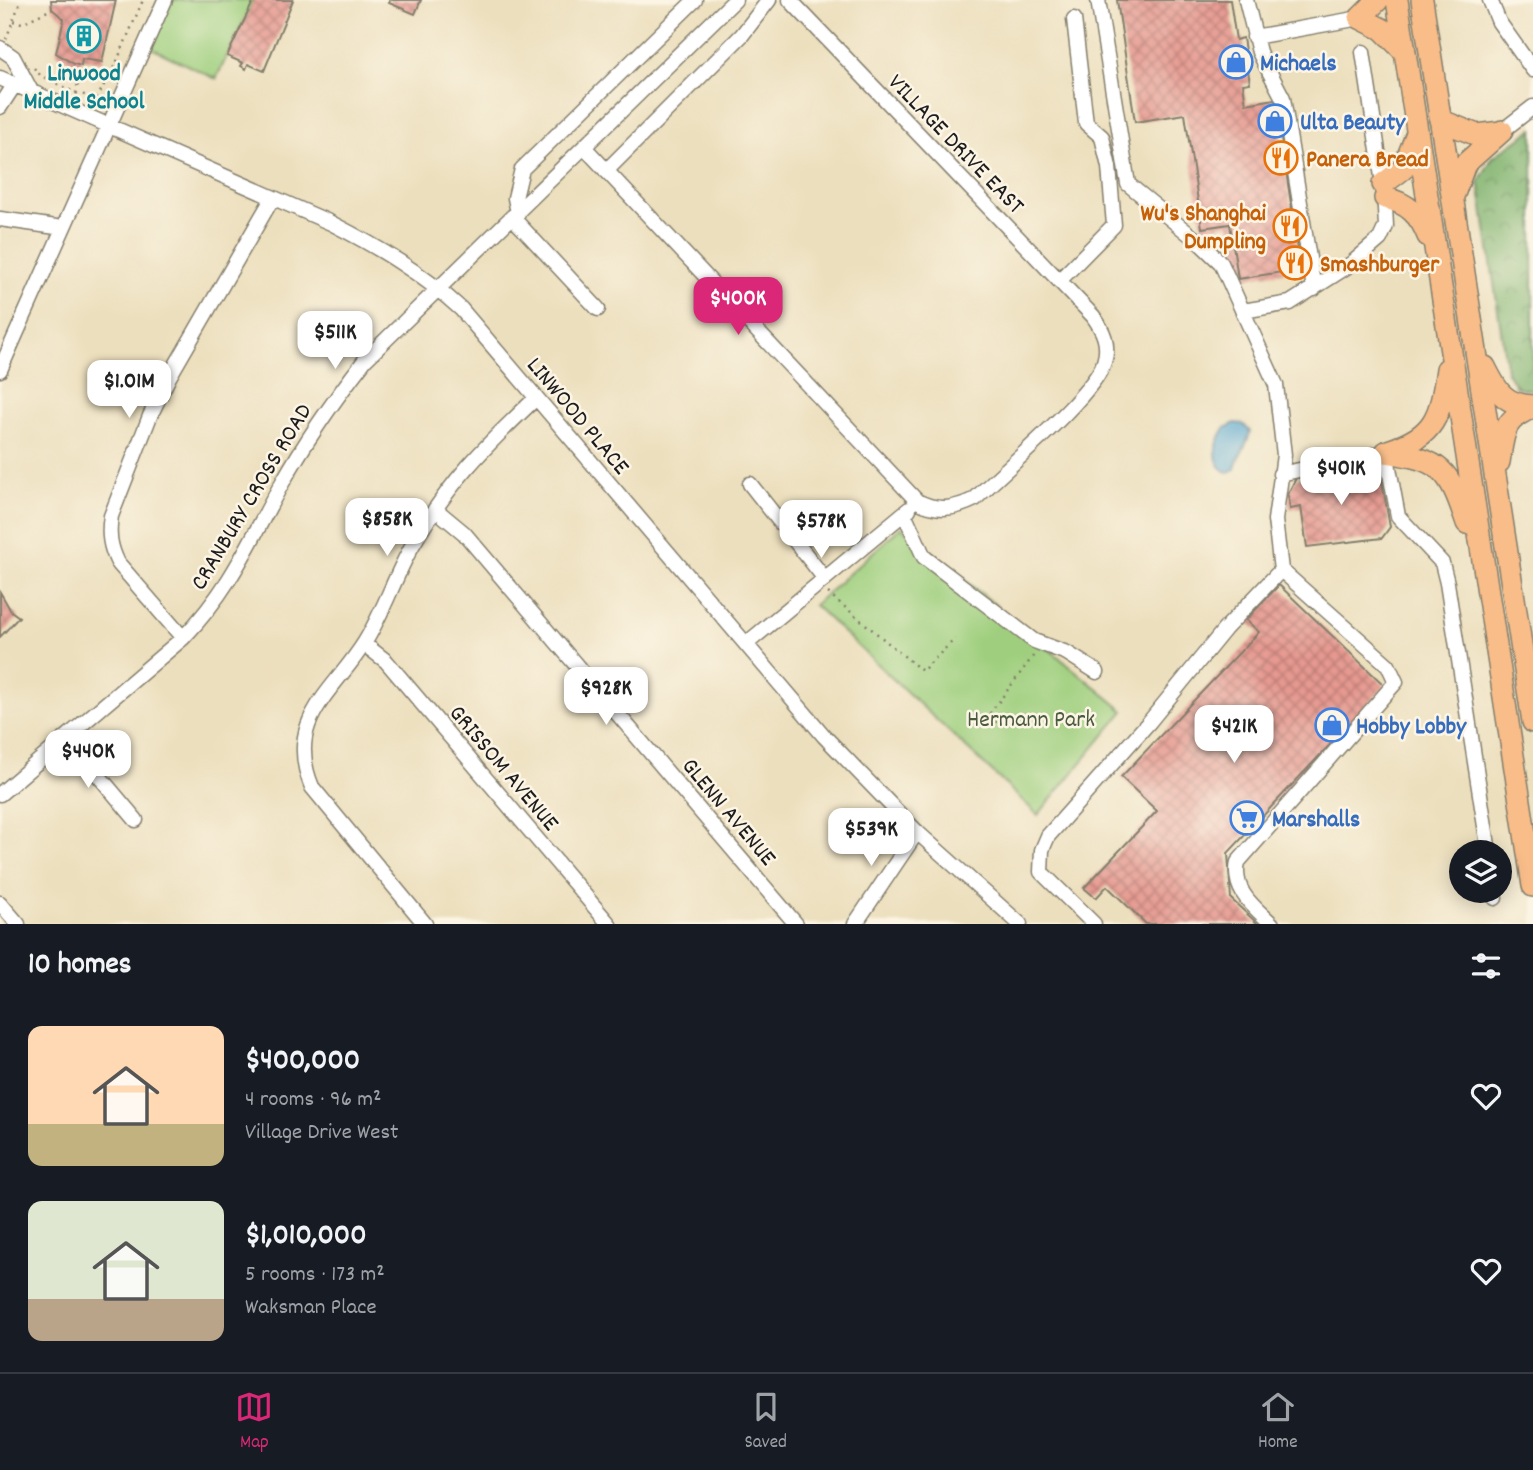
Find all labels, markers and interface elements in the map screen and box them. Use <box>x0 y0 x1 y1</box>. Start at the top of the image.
building icon: Linwood Middle School <box>65 17 103 55</box>
shop icon: Michaels <box>1217 43 1255 81</box>
place label: Michaels <box>1260 48 1337 82</box>
place label: Linwood Middle School <box>23 58 145 120</box>
street label: VILLAGE DRIVE EAST <box>879 67 1031 223</box>
shop icon: Ulta Beauty <box>1256 102 1294 140</box>
place label: Ulta Beauty <box>1300 107 1406 141</box>
restaurant icon: Panera Bread <box>1262 139 1300 177</box>
place label: Panera Bread <box>1306 144 1429 178</box>
place label: Wu's Shanghai Dumpling <box>1140 198 1267 260</box>
restaurant icon: Wu's Shanghai Dumpling <box>1271 207 1309 245</box>
restaurant icon: Smashburger <box>1276 244 1314 282</box>
place label: Smashburger <box>1320 249 1440 283</box>
pin: $400K <box>689 278 787 337</box>
text: $400K <box>710 283 766 316</box>
pin: $511K <box>286 312 384 371</box>
text: $511K <box>313 317 357 350</box>
street label: LINWOOD PLACE <box>517 351 636 483</box>
pin: $1.01M <box>72 360 186 420</box>
text: $1.01M <box>103 366 155 399</box>
street label: CRANBURY CROSS ROAD <box>183 398 322 597</box>
pin: $401K <box>1292 448 1390 507</box>
text: $401K <box>1316 453 1366 486</box>
pin: $858K <box>338 498 436 558</box>
pin: $578K <box>772 500 870 560</box>
text: $858K <box>361 504 413 537</box>
text: $578K <box>796 506 846 539</box>
pin: $928K <box>557 668 655 727</box>
text: $928K <box>580 673 632 706</box>
street label: GRISSOM AVENUE <box>440 698 566 840</box>
park label: Hermann Park <box>967 704 1095 738</box>
pin: $421K <box>1185 706 1283 765</box>
shop icon: Hobby Lobby <box>1313 706 1351 744</box>
text: $421K <box>1211 711 1257 744</box>
place label: Hobby Lobby <box>1356 711 1467 745</box>
pin: $440K <box>39 730 137 790</box>
text: $440K <box>61 736 115 769</box>
street label: GLENN AVENUE <box>672 751 783 874</box>
supermarket icon: Marshalls <box>1228 799 1266 837</box>
place label: Marshalls <box>1272 804 1360 838</box>
pin: $539K <box>822 808 920 868</box>
text: $539K <box>844 814 898 847</box>
map controls <box>1449 840 1512 903</box>
button: layers <box>1449 840 1512 903</box>
text: 10 homes <box>28 945 131 988</box>
icon: filters <box>1467 947 1505 985</box>
text: $400,000 <box>245 1041 360 1084</box>
icon: home <box>84 1054 168 1138</box>
icon: heart <box>1467 1077 1505 1115</box>
text: 4 rooms · 96 m² <box>245 1084 381 1117</box>
text: Village Drive West <box>245 1117 399 1150</box>
text: $1,010,000 <box>245 1216 367 1259</box>
icon: home <box>84 1229 168 1313</box>
icon: heart <box>1467 1252 1505 1290</box>
text: 5 rooms · 173 m² <box>245 1259 385 1292</box>
text: Waksman Place <box>245 1292 377 1325</box>
tab: Map <box>235 1388 273 1457</box>
tab: Saved <box>744 1388 787 1457</box>
tab: Home <box>1258 1388 1298 1457</box>

